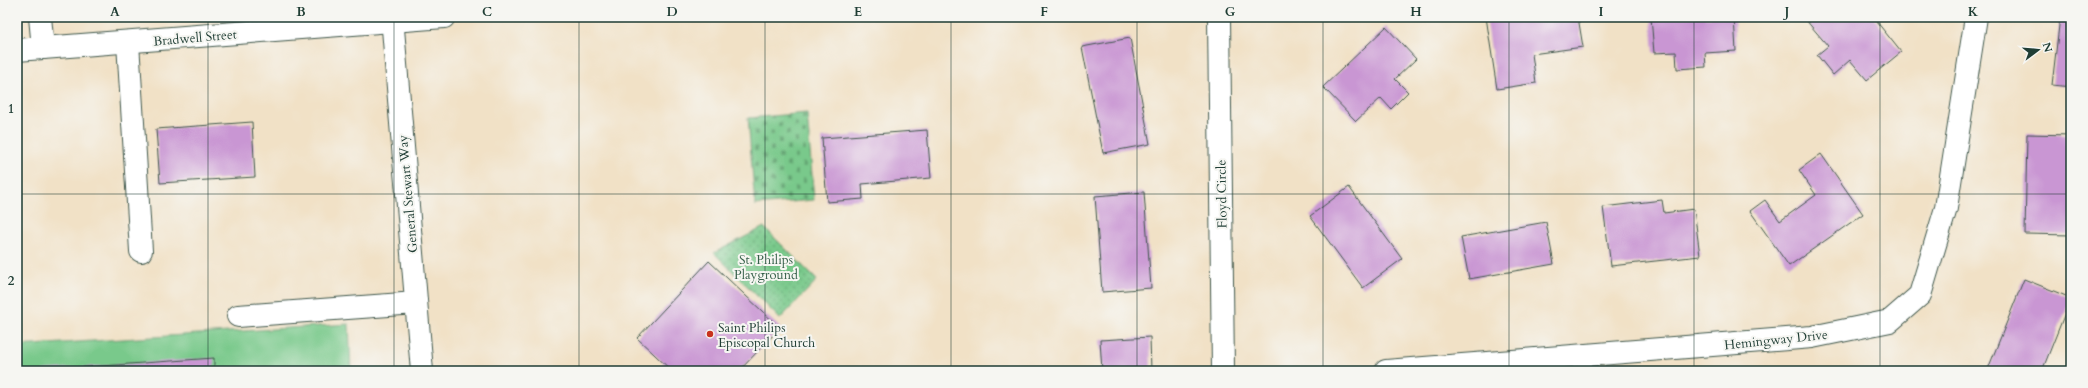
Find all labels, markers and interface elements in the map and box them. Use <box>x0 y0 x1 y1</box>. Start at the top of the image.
text: A <box>110 3 120 21</box>
text: B <box>296 3 306 21</box>
text: C <box>482 3 492 21</box>
text: D <box>666 3 678 21</box>
text: E <box>854 3 862 21</box>
text: F <box>1040 3 1048 21</box>
text: G <box>1225 3 1236 21</box>
text: H <box>1410 3 1422 21</box>
text: I <box>1598 3 1604 21</box>
text: J <box>1783 3 1790 21</box>
text: K <box>1968 3 1979 21</box>
street label: Bradwell Street <box>153 25 238 51</box>
north arrow <box>2018 30 2058 70</box>
text: N <box>2039 41 2056 54</box>
text: 1 <box>8 100 14 118</box>
street label: General Stewart Way <box>394 134 422 254</box>
street label: Floyd Circle <box>1212 159 1232 228</box>
park label: St. Philips Playground <box>734 251 798 284</box>
text: 2 <box>8 272 15 290</box>
place label: Saint Philips Episcopal Church <box>718 319 815 352</box>
street label: Hemingway Drive <box>1723 326 1829 354</box>
marker: Saint Philips Episcopal Church <box>705 329 715 339</box>

